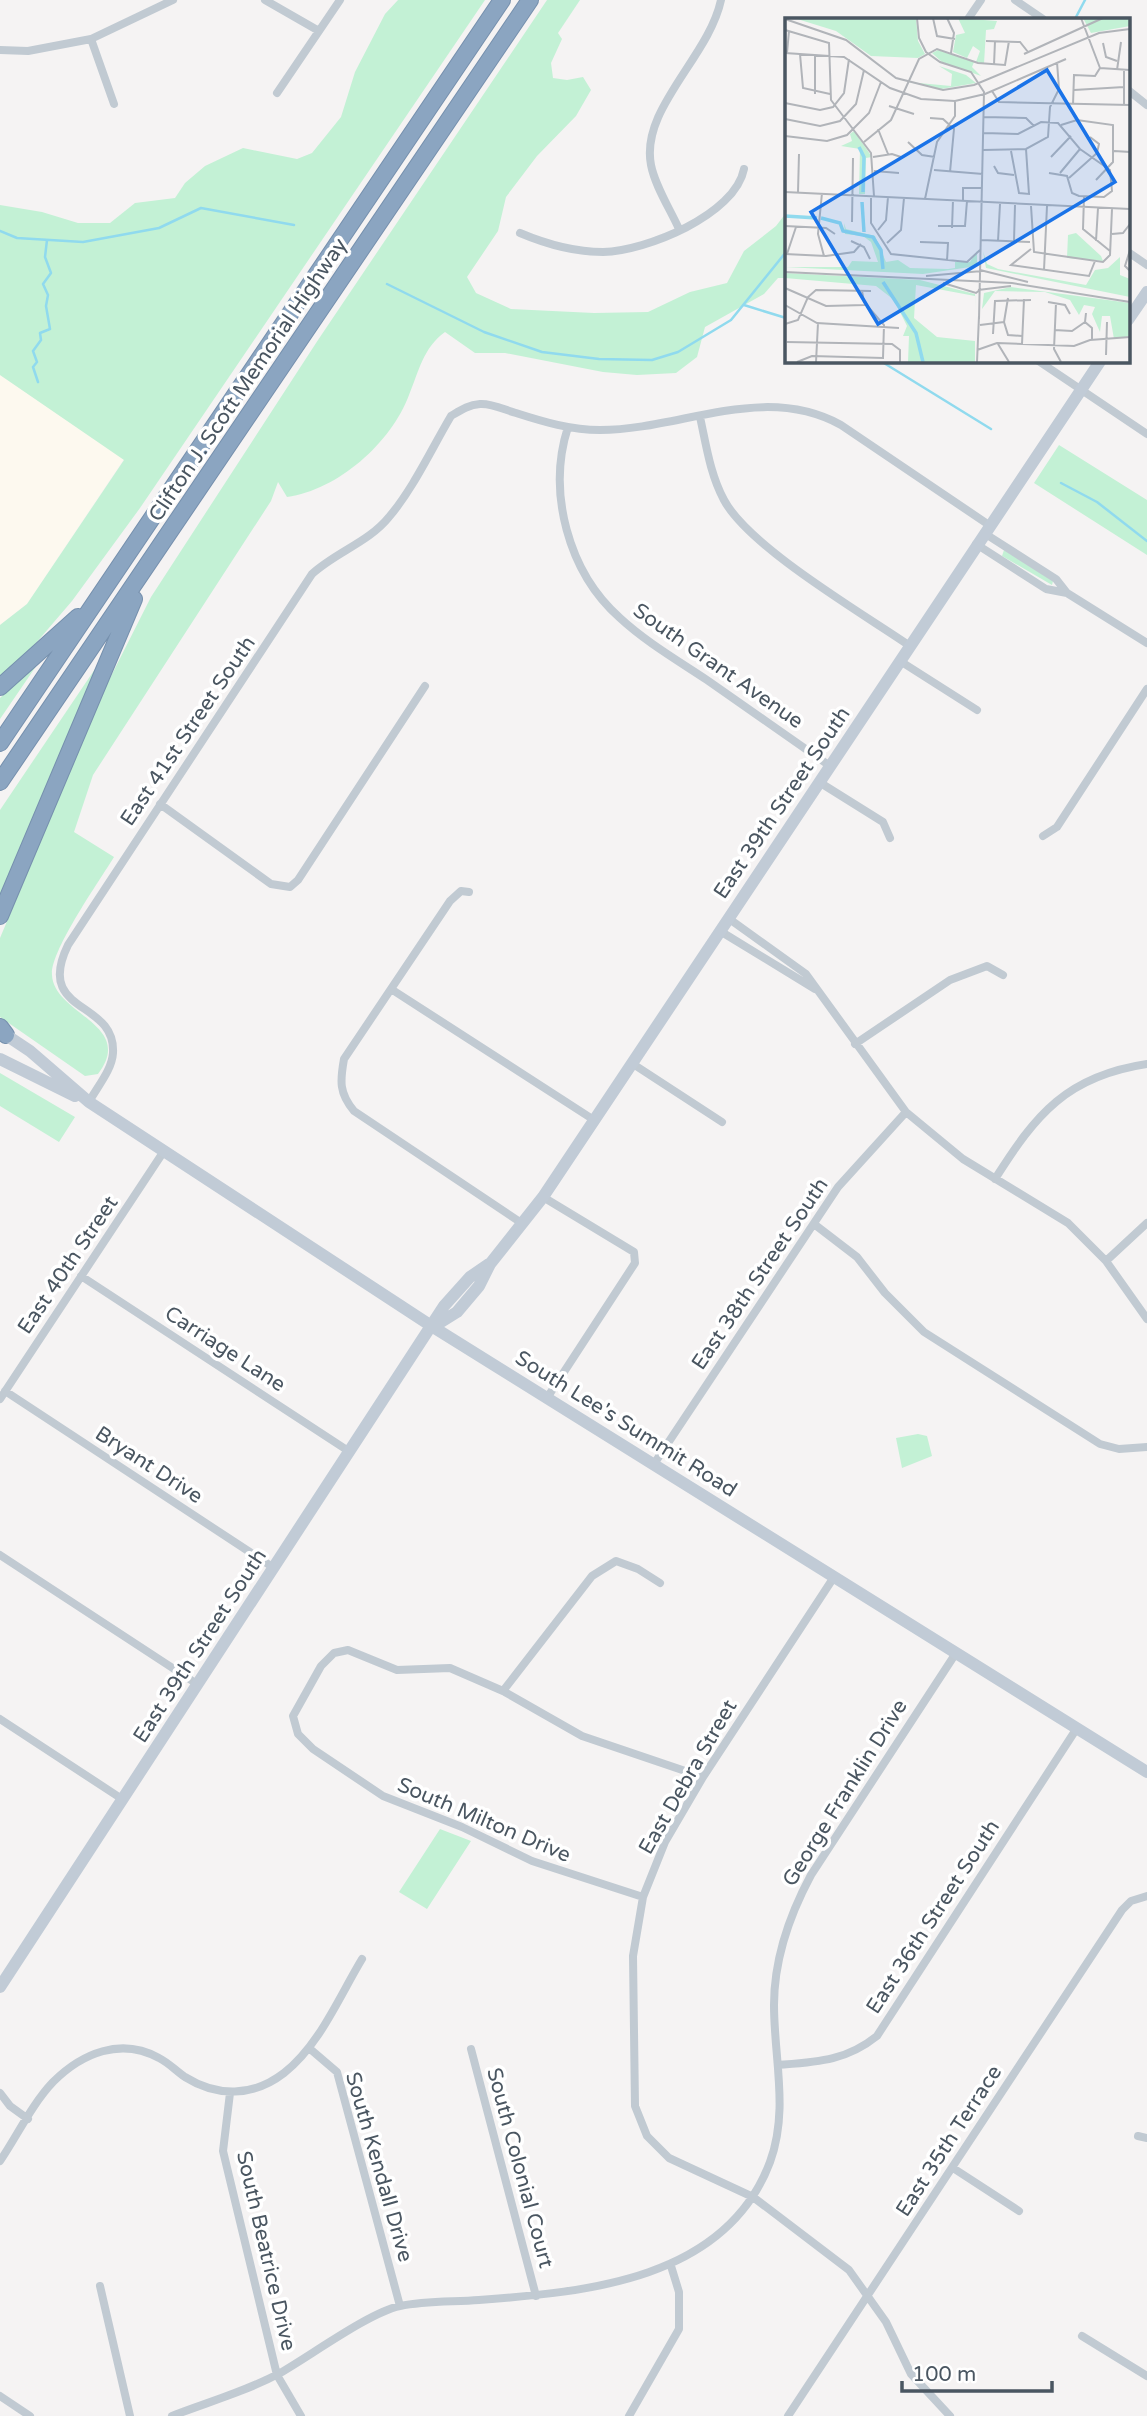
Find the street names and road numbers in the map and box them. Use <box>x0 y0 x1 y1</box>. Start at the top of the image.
street label: Clifton J. Scott Memorial Highway <box>144 234 352 526</box>
street label: South Grant Avenue <box>628 598 808 734</box>
street label: East 41st Street South <box>115 632 261 830</box>
street label: East 39th Street South <box>708 702 856 904</box>
street label: East 38th Street South <box>686 1173 834 1375</box>
street label: East 40th Street <box>13 1191 123 1339</box>
street label: Carriage Lane <box>160 1301 290 1397</box>
street label: South Lee's Summit Road <box>511 1345 741 1503</box>
street label: Bryant Drive <box>91 1421 208 1509</box>
street label: East 39th Street South <box>128 1544 272 1748</box>
street label: East Debra Street <box>634 1695 742 1859</box>
street label: George Franklin Drive <box>777 1695 913 1891</box>
street label: South Milton Drive <box>394 1772 575 1868</box>
street label: East 36th Street South <box>861 1815 1005 2019</box>
street label: East 35th Terrace <box>891 2061 1007 2221</box>
street label: South Colonial Court <box>481 2065 559 2271</box>
street label: South Kendall Drive <box>340 2069 418 2265</box>
street label: South Beatrice Drive <box>231 2149 301 2353</box>

